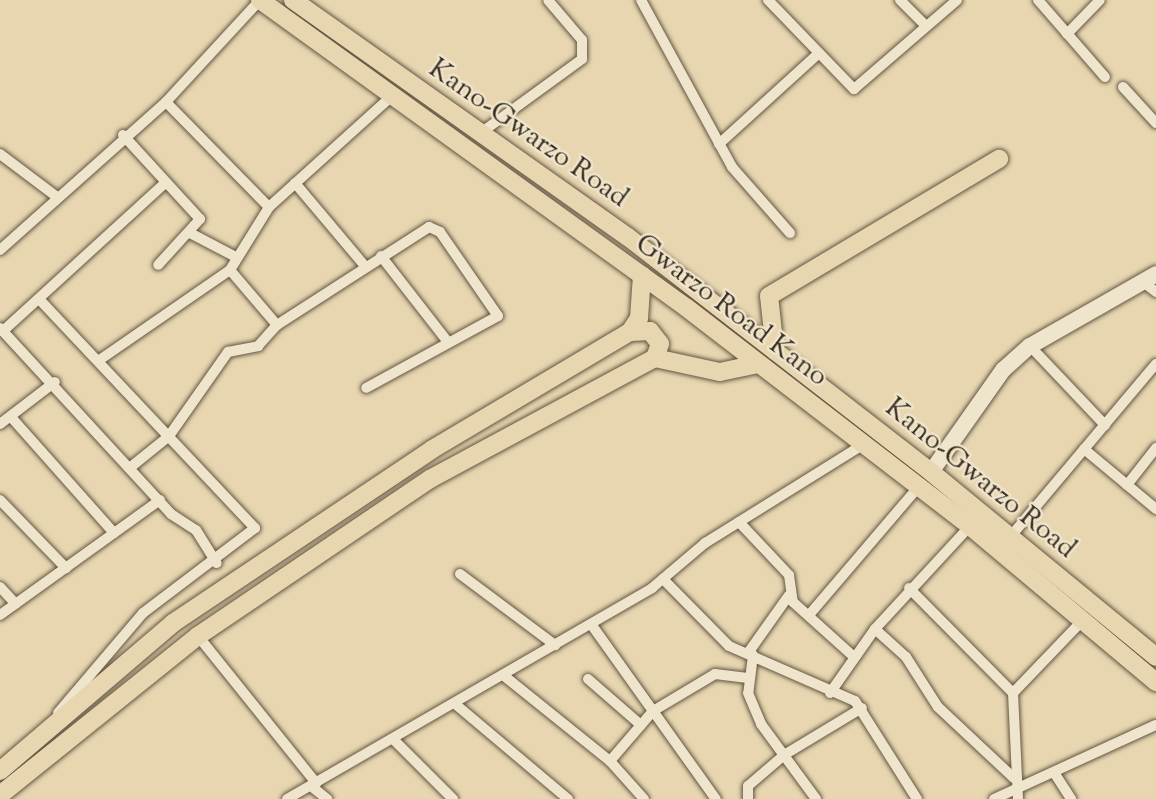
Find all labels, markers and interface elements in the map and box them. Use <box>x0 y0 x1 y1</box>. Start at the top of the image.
street label: Kano-Gwarzo Road <box>422 53 634 215</box>
street label: Gwarzo Road Kano <box>628 228 834 394</box>
street label: Kano-Gwarzo Road <box>878 392 1082 566</box>

